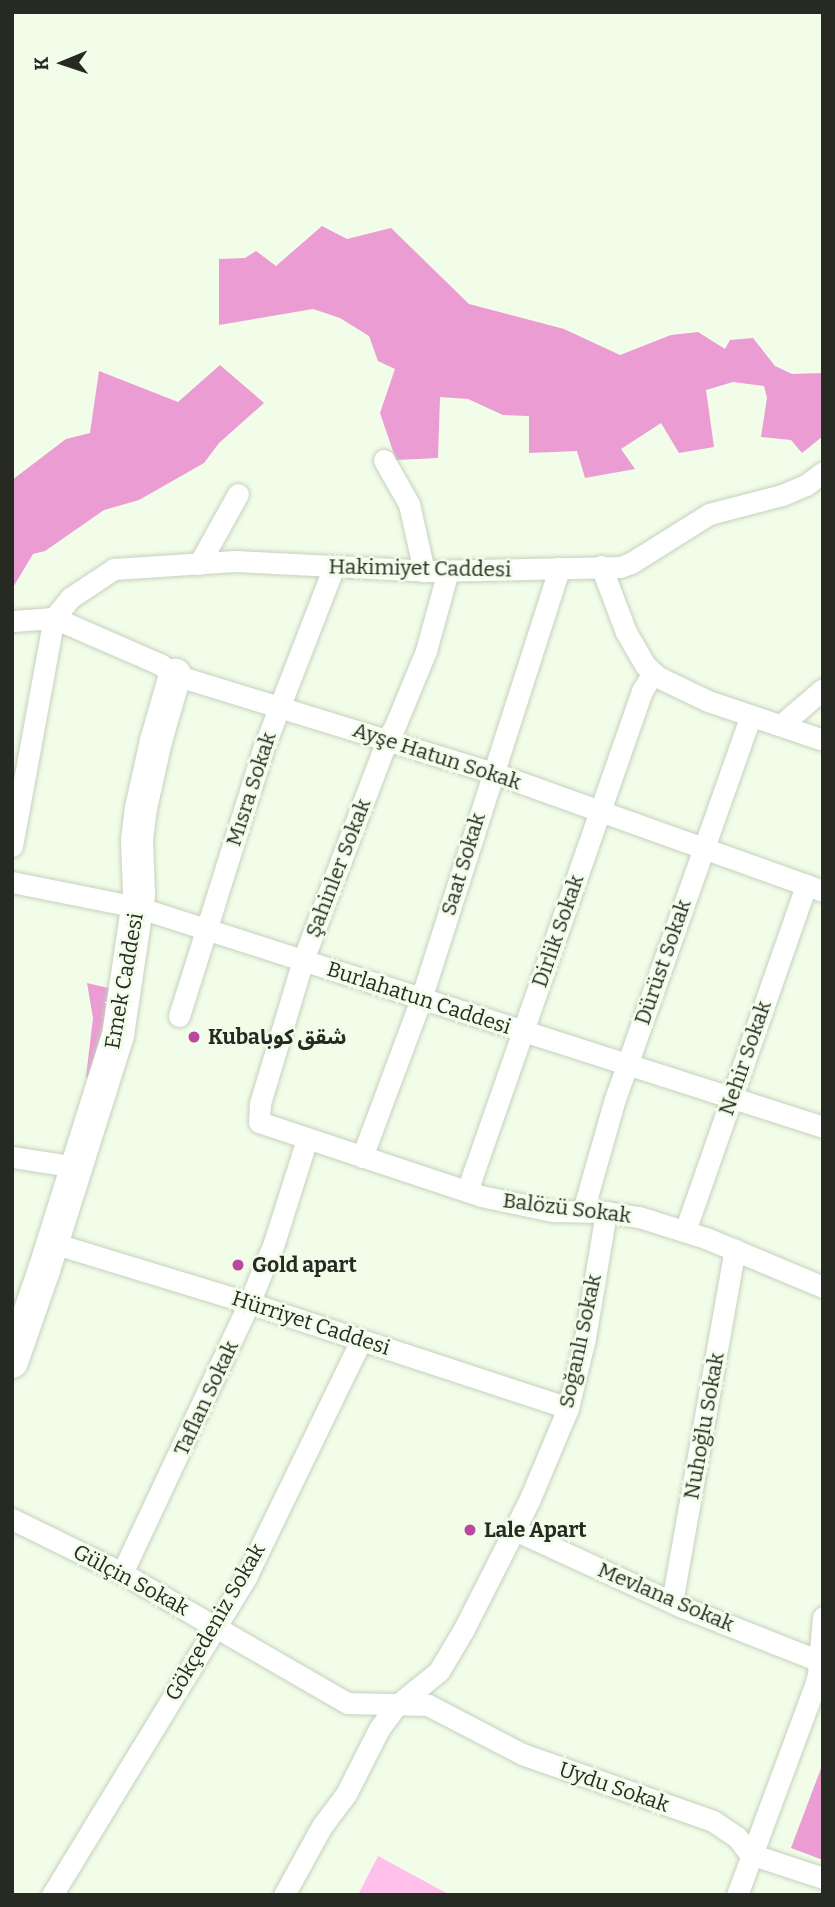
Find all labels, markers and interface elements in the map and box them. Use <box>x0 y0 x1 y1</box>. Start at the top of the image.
north arrow <box>28 28 98 98</box>
text: K <box>30 57 53 71</box>
street label: Hakimiyet Caddesi <box>328 554 512 582</box>
street label: Ayşe Hatun Sokak <box>350 717 524 795</box>
street label: Mısra Sokak <box>221 729 281 849</box>
street label: Şahinler Sokak <box>300 795 376 941</box>
street label: Saat Sokak <box>435 810 491 918</box>
street label: Dirlik Sokak <box>527 871 589 991</box>
street label: Dürüst Sokak <box>630 896 696 1028</box>
street label: Emek Caddesi <box>100 911 148 1051</box>
street label: Burlahatun Caddesi <box>324 956 514 1040</box>
street label: Nehir Sokak <box>714 997 776 1119</box>
place label: Kubaشقق كوبا <box>208 1024 347 1050</box>
marker: Kubaشقق كوبا <box>186 1029 202 1045</box>
street label: Balözü Sokak <box>501 1188 633 1228</box>
place label: Gold apart <box>252 1252 357 1278</box>
marker: Gold apart <box>230 1257 246 1273</box>
street label: Soğanlı Sokak <box>554 1272 606 1410</box>
street label: Hürriyet Caddesi <box>229 1286 393 1360</box>
street label: Taflan Sokak <box>168 1337 244 1459</box>
street label: Nuhoğlu Sokak <box>679 1351 729 1501</box>
place label: Lale Apart <box>484 1517 587 1543</box>
marker: Lale Apart <box>462 1522 478 1538</box>
street label: Gülçin Sokak <box>69 1539 193 1621</box>
street label: Gökçedeniz Sokak <box>160 1539 270 1705</box>
street label: Mevlana Sokak <box>594 1557 738 1637</box>
street label: Uydu Sokak <box>556 1756 672 1818</box>

